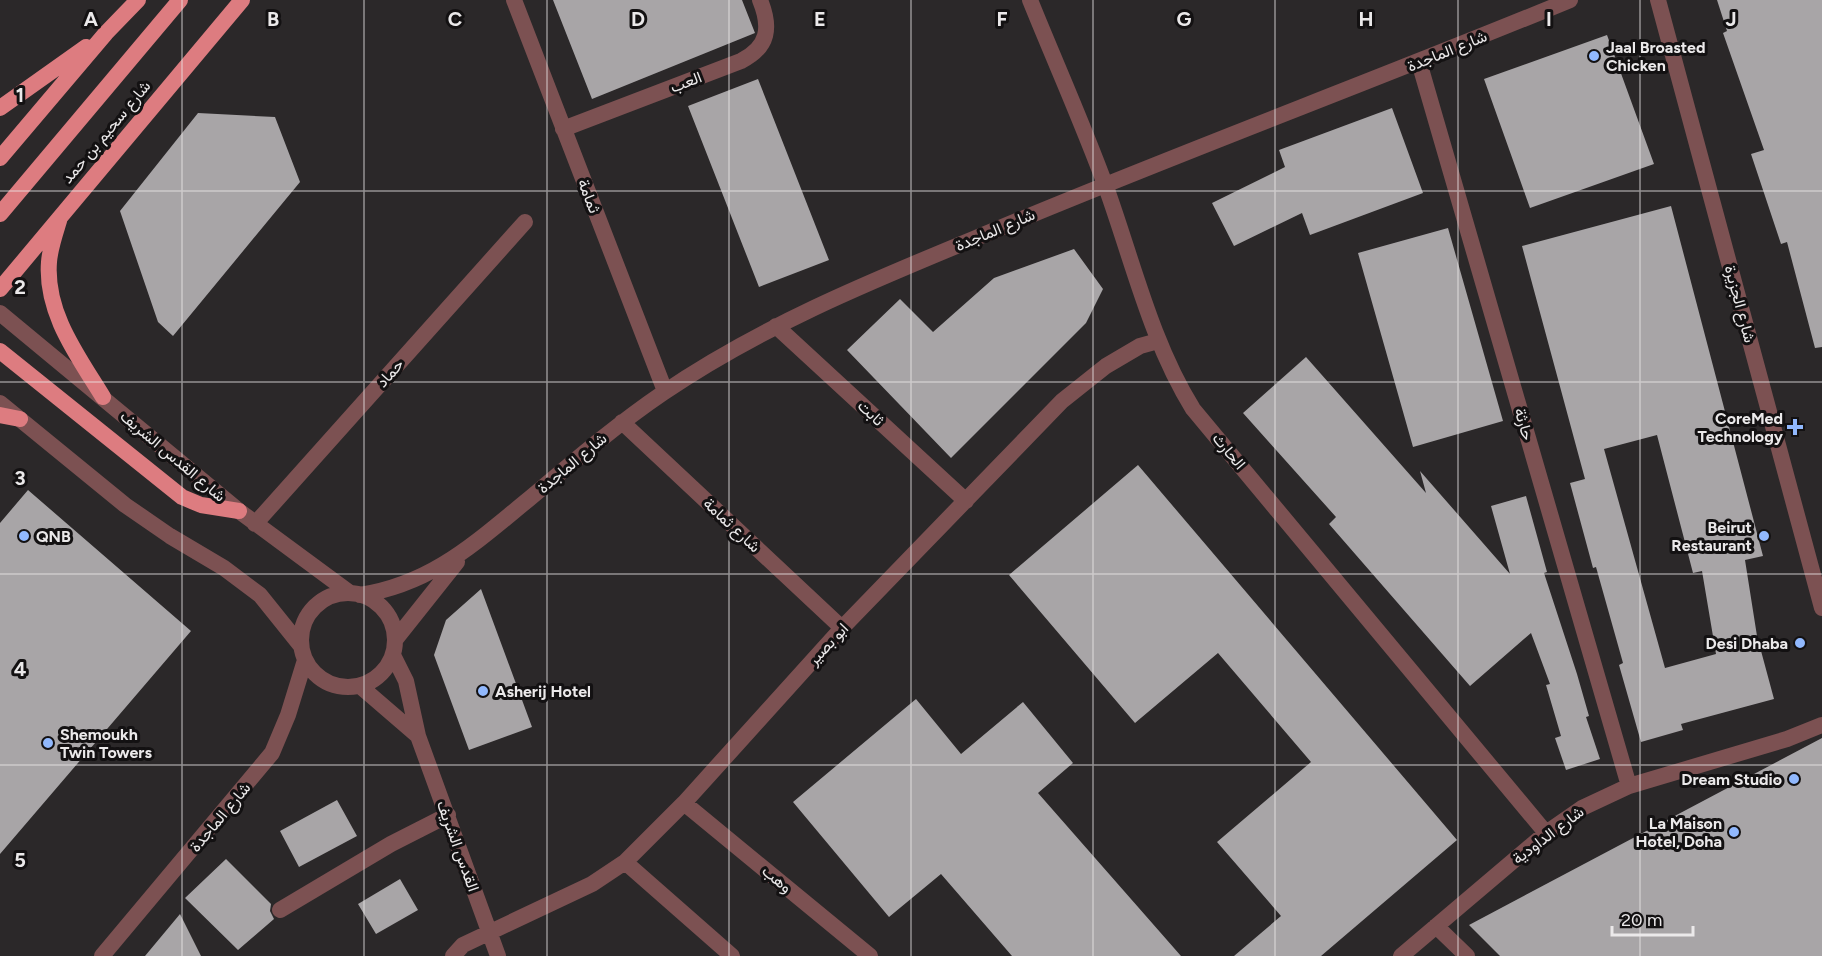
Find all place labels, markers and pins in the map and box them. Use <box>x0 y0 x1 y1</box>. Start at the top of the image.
place label: Jaal Broasted Chicken <box>1606 38 1705 75</box>
marker: Jaal Broasted Chicken <box>1587 49 1601 63</box>
place label: CoreMed Technology <box>1698 409 1784 446</box>
marker: CoreMed Technology <box>1788 420 1802 434</box>
place label: Beirut Restaurant <box>1671 518 1752 555</box>
place label: QNB <box>36 527 71 546</box>
marker: QNB <box>17 529 31 543</box>
marker: Beirut Restaurant <box>1757 529 1771 543</box>
place label: Desi Dhaba <box>1706 634 1788 653</box>
marker: Desi Dhaba <box>1793 636 1807 650</box>
place label: Asherij Hotel <box>495 682 591 701</box>
marker: Asherij Hotel <box>476 684 490 698</box>
place label: Shemoukh Twin Towers <box>60 725 152 762</box>
marker: Shemoukh Twin Towers <box>41 736 55 750</box>
place label: Dream Studio <box>1681 770 1782 789</box>
marker: Dream Studio <box>1787 772 1801 786</box>
place label: La Maison Hotel, Doha <box>1636 814 1722 851</box>
marker: La Maison Hotel, Doha <box>1727 825 1741 839</box>

